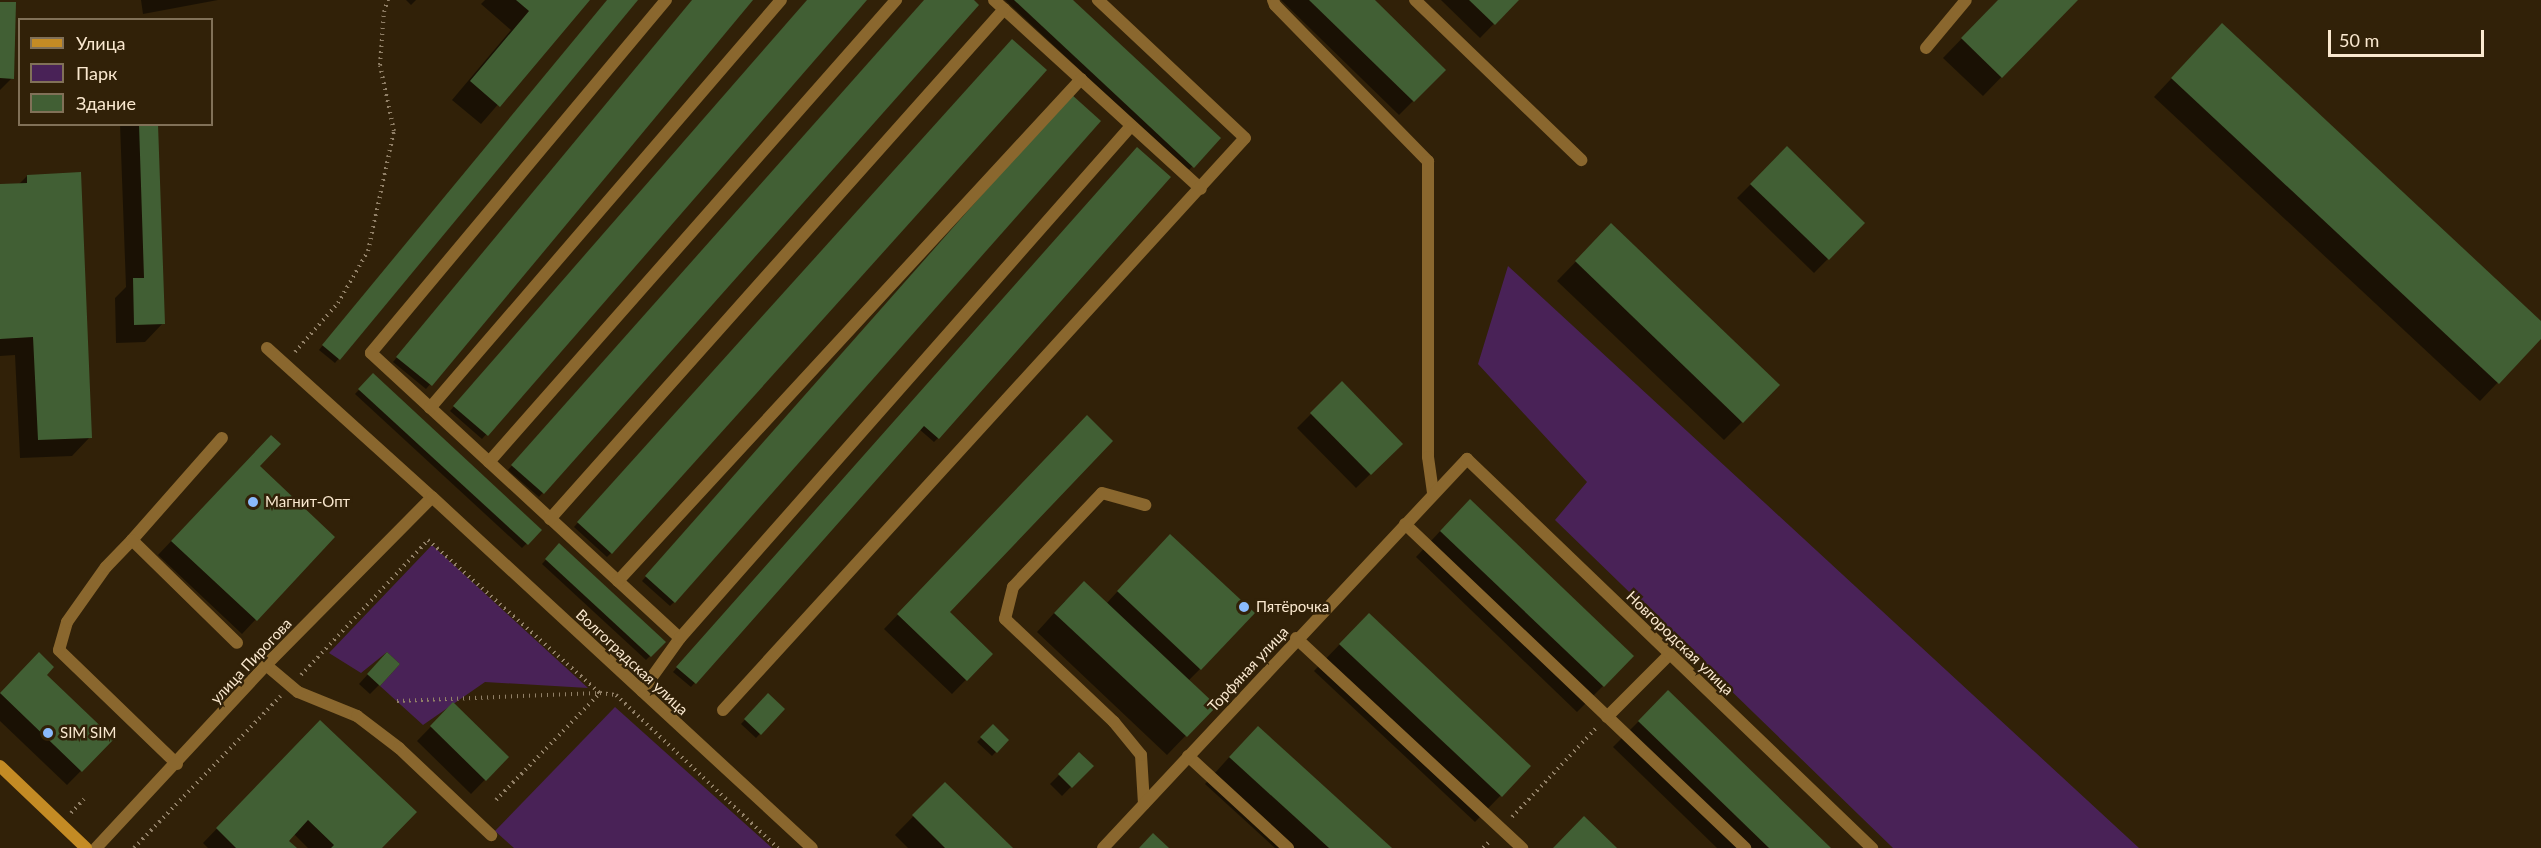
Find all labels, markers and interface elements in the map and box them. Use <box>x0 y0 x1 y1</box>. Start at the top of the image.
legend <box>18 18 213 126</box>
scale bar <box>2331 18 2487 56</box>
text: 50 m <box>2339 29 2379 51</box>
text: Улица <box>76 32 126 54</box>
text: Парк <box>76 62 117 84</box>
text: Здание <box>76 92 136 114</box>
place label: Магнит-Опт <box>265 493 350 511</box>
marker: Магнит-Опт <box>246 495 260 509</box>
street label: Новгородская улица <box>1623 587 1737 699</box>
place label: Пятёрочка <box>1256 598 1329 616</box>
marker: Пятёрочка <box>1237 600 1251 614</box>
street label: Волгоградская улица <box>572 605 692 719</box>
street label: улица Пирогова <box>207 614 295 708</box>
street label: Торфяная улица <box>1204 623 1292 715</box>
place label: SIM SIM <box>60 724 116 742</box>
marker: SIM SIM <box>41 726 55 740</box>

